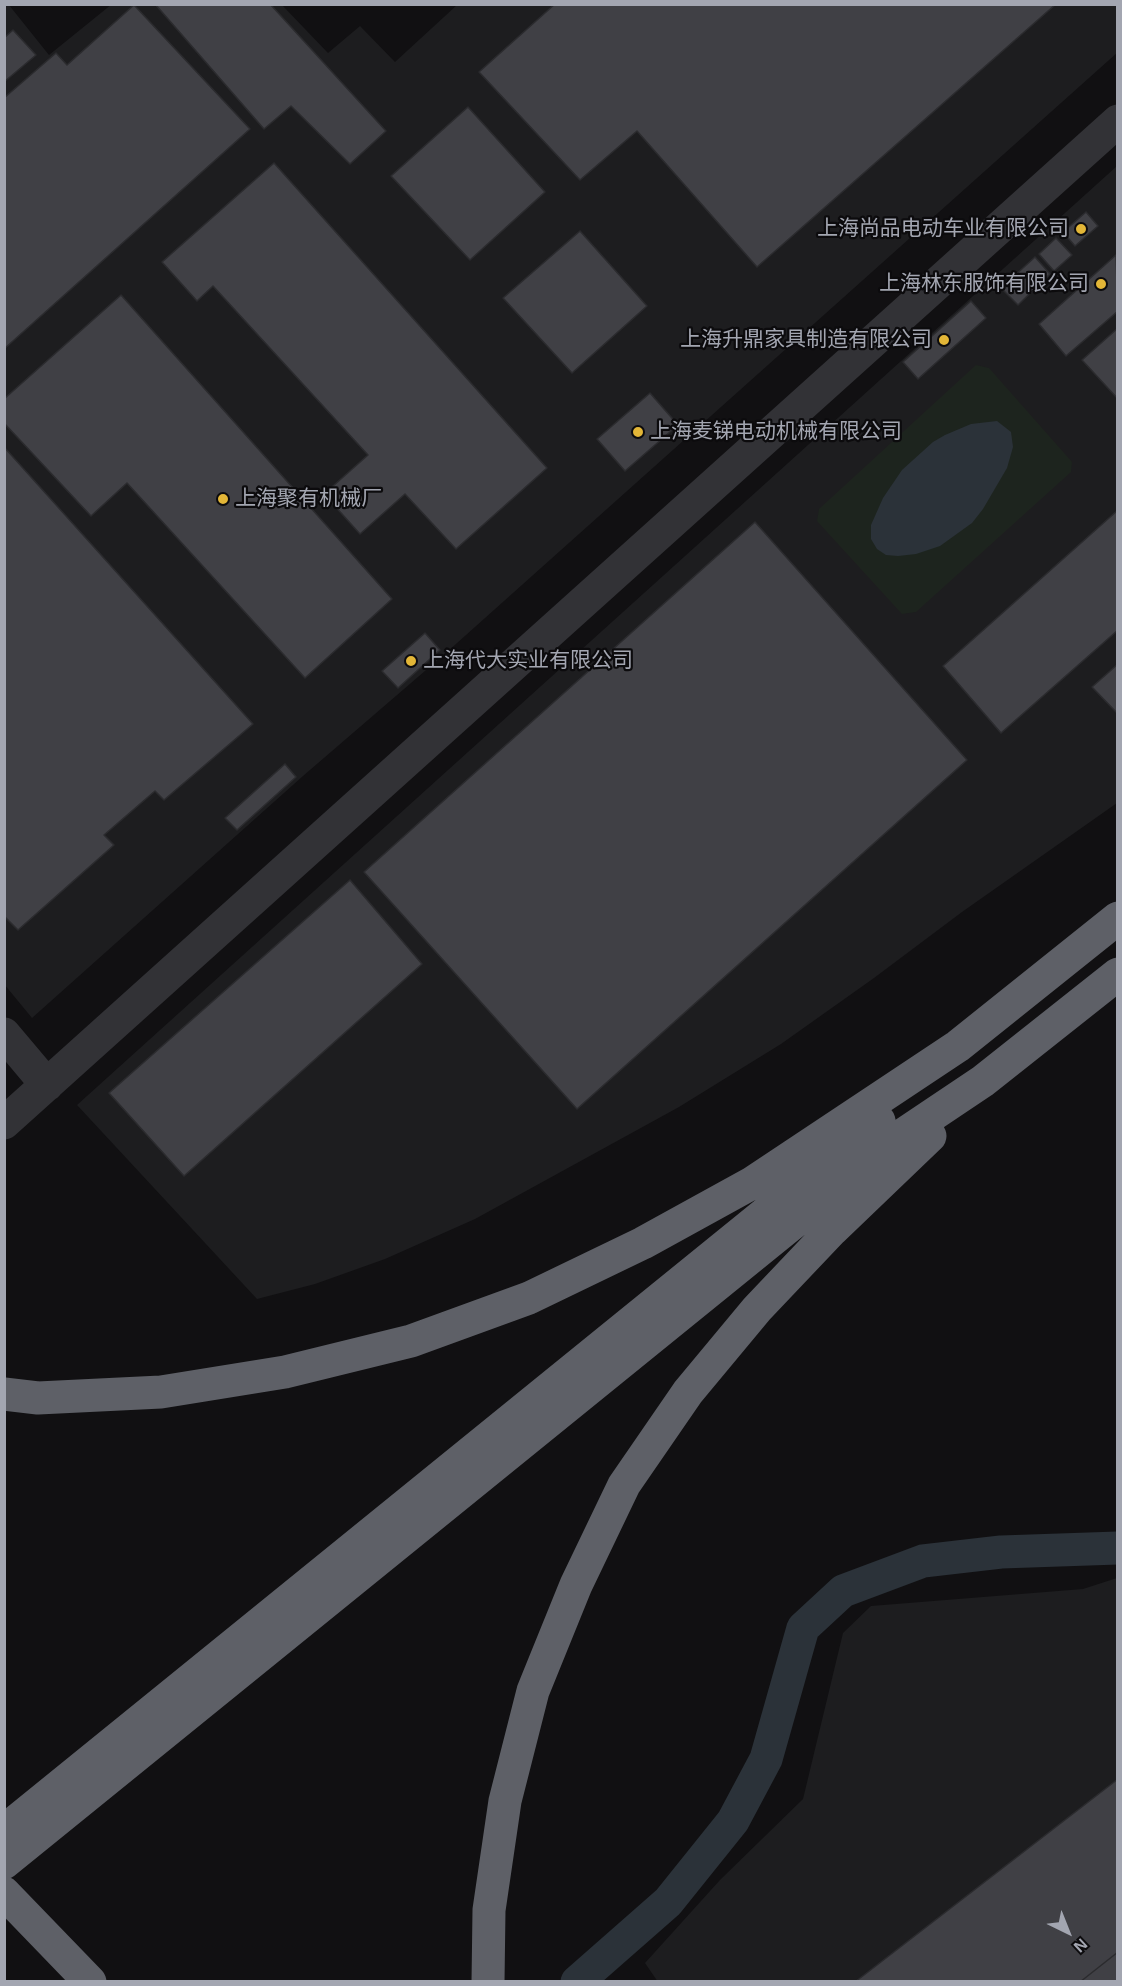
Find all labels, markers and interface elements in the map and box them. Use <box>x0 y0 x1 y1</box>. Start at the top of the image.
place label: 上海尚品电动车业有限公司 <box>817 216 1069 242</box>
marker: 上海尚品电动车业有限公司 <box>1074 222 1088 236</box>
place label: 上海林东服饰有限公司 <box>879 271 1089 297</box>
marker: 上海林东服饰有限公司 <box>1094 277 1108 291</box>
place label: 上海升鼎家具制造有限公司 <box>680 327 932 353</box>
marker: 上海升鼎家具制造有限公司 <box>937 333 951 347</box>
place label: 上海麦锑电动机械有限公司 <box>650 419 902 445</box>
marker: 上海麦锑电动机械有限公司 <box>631 425 645 439</box>
place label: 上海聚有机械厂 <box>235 486 382 512</box>
marker: 上海聚有机械厂 <box>216 492 230 506</box>
place label: 上海代大实业有限公司 <box>423 648 633 674</box>
marker: 上海代大实业有限公司 <box>404 654 418 668</box>
north arrow <box>1038 1902 1098 1962</box>
text: N <box>1071 1935 1091 1956</box>

